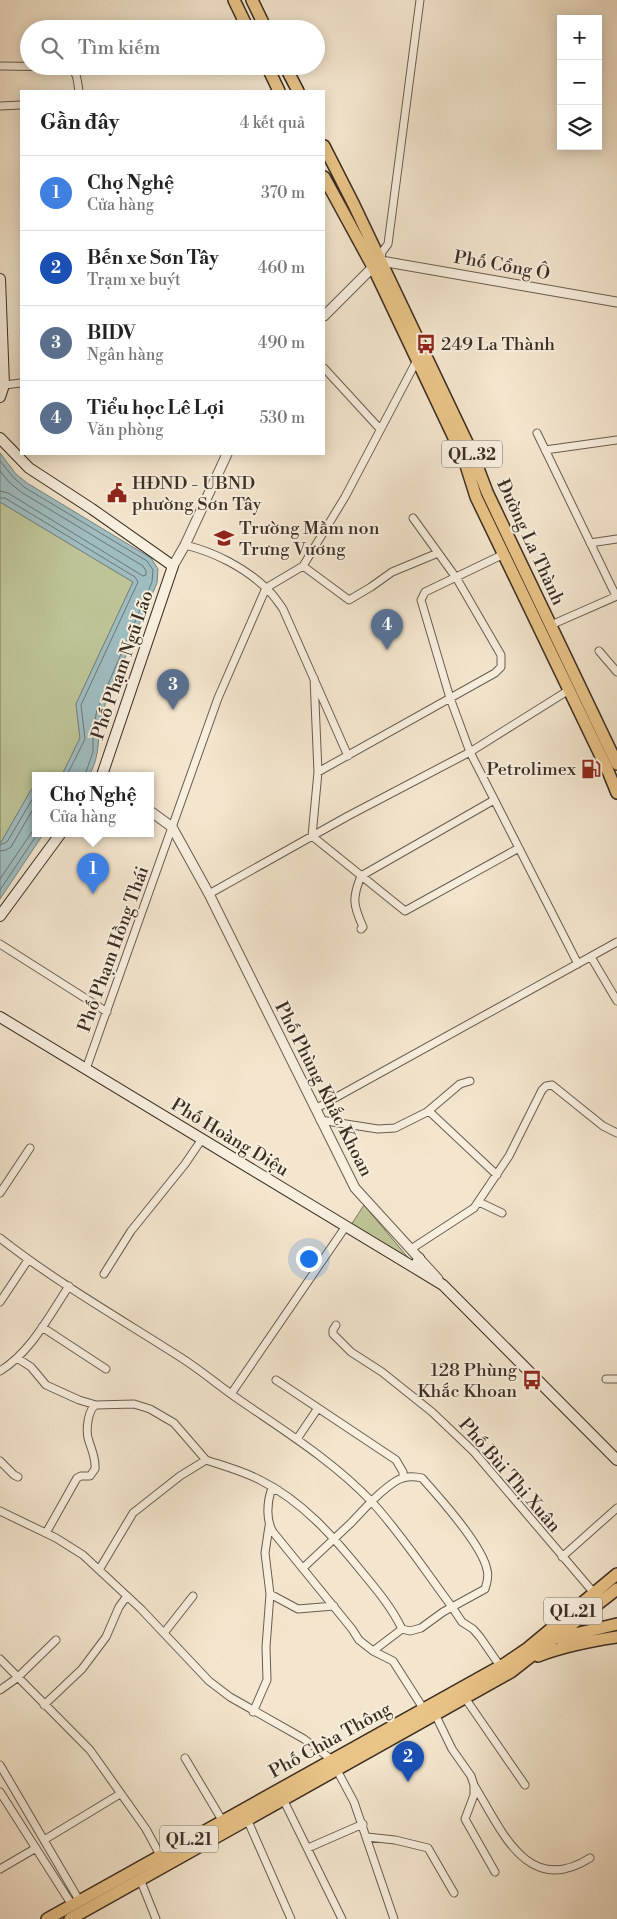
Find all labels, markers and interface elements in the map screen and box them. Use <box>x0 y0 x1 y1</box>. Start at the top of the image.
map controls <box>557 15 602 150</box>
button: + <box>557 15 602 60</box>
search box <box>20 20 325 75</box>
icon: search <box>38 34 66 62</box>
text: Tìm kiếm <box>78 36 161 60</box>
button: − <box>557 60 602 105</box>
button: layers <box>557 105 602 150</box>
text: Gần đây <box>40 110 119 136</box>
text: 4 kết quả <box>240 113 305 133</box>
text: Chợ Nghệ <box>87 171 174 195</box>
text: 1 <box>52 183 60 203</box>
text: 370 m <box>261 183 305 203</box>
text: Cửa hàng <box>87 195 154 215</box>
text: Bến xe Sơn Tây <box>87 246 219 270</box>
street label: Phố Cổng Ô <box>452 246 552 285</box>
text: 2 <box>51 258 61 278</box>
text: 460 m <box>258 258 305 278</box>
text: Trạm xe buýt <box>87 270 181 290</box>
text: BIDV <box>87 321 136 345</box>
text: 3 <box>51 333 61 353</box>
text: 490 m <box>258 333 305 353</box>
bus stop icon: 249 La Thành <box>415 333 437 355</box>
place label: 249 La Thành <box>441 333 555 356</box>
text: Ngân hàng <box>87 345 164 365</box>
text: Tiểu học Lê Lợi <box>87 396 224 420</box>
text: 4 <box>51 408 61 428</box>
text: 530 m <box>259 408 305 428</box>
text: Văn phòng <box>87 420 164 440</box>
road number: QL.32 <box>442 440 502 468</box>
place label: HĐND - UBND phường Sơn Tây <box>132 472 262 516</box>
street label: Đường La Thành <box>491 476 570 609</box>
public building icon: HĐND - UBND phường Sơn Tây <box>106 482 128 504</box>
place label: Trường Mầm non Trưng Vương <box>239 517 380 561</box>
school or university icon: Trường Mầm non Trưng Vương <box>213 527 235 549</box>
street label: Phố Phạm Ngũ Lão <box>86 588 159 743</box>
pin: 4 <box>371 609 403 650</box>
pin: 3 <box>157 669 189 710</box>
place label: Petrolimex <box>487 758 577 781</box>
fuel station icon: Petrolimex <box>580 758 602 780</box>
popup <box>32 772 154 837</box>
text: Chợ Nghệ <box>49 783 137 807</box>
text: Cửa hàng <box>49 807 116 827</box>
pin: 1 <box>77 853 109 894</box>
street label: Phố Phạm Hồng Thái <box>73 863 154 1035</box>
street label: Phố Phùng Khắc Khoan <box>269 998 378 1181</box>
street label: Phố Hoàng Diệu <box>167 1093 294 1182</box>
your location <box>296 1246 322 1272</box>
place label: 128 Phùng Khắc Khoan <box>417 1359 518 1403</box>
bus stop icon: 128 Phùng Khắc Khoan <box>521 1369 543 1391</box>
street label: Phố Bùi Thị Xuân <box>454 1413 566 1538</box>
road number: QL.21 <box>544 1598 602 1624</box>
street label: Phố Chùa Thông <box>265 1697 396 1784</box>
pin: 2 <box>392 1741 424 1782</box>
road number: QL.21 <box>160 1826 218 1852</box>

